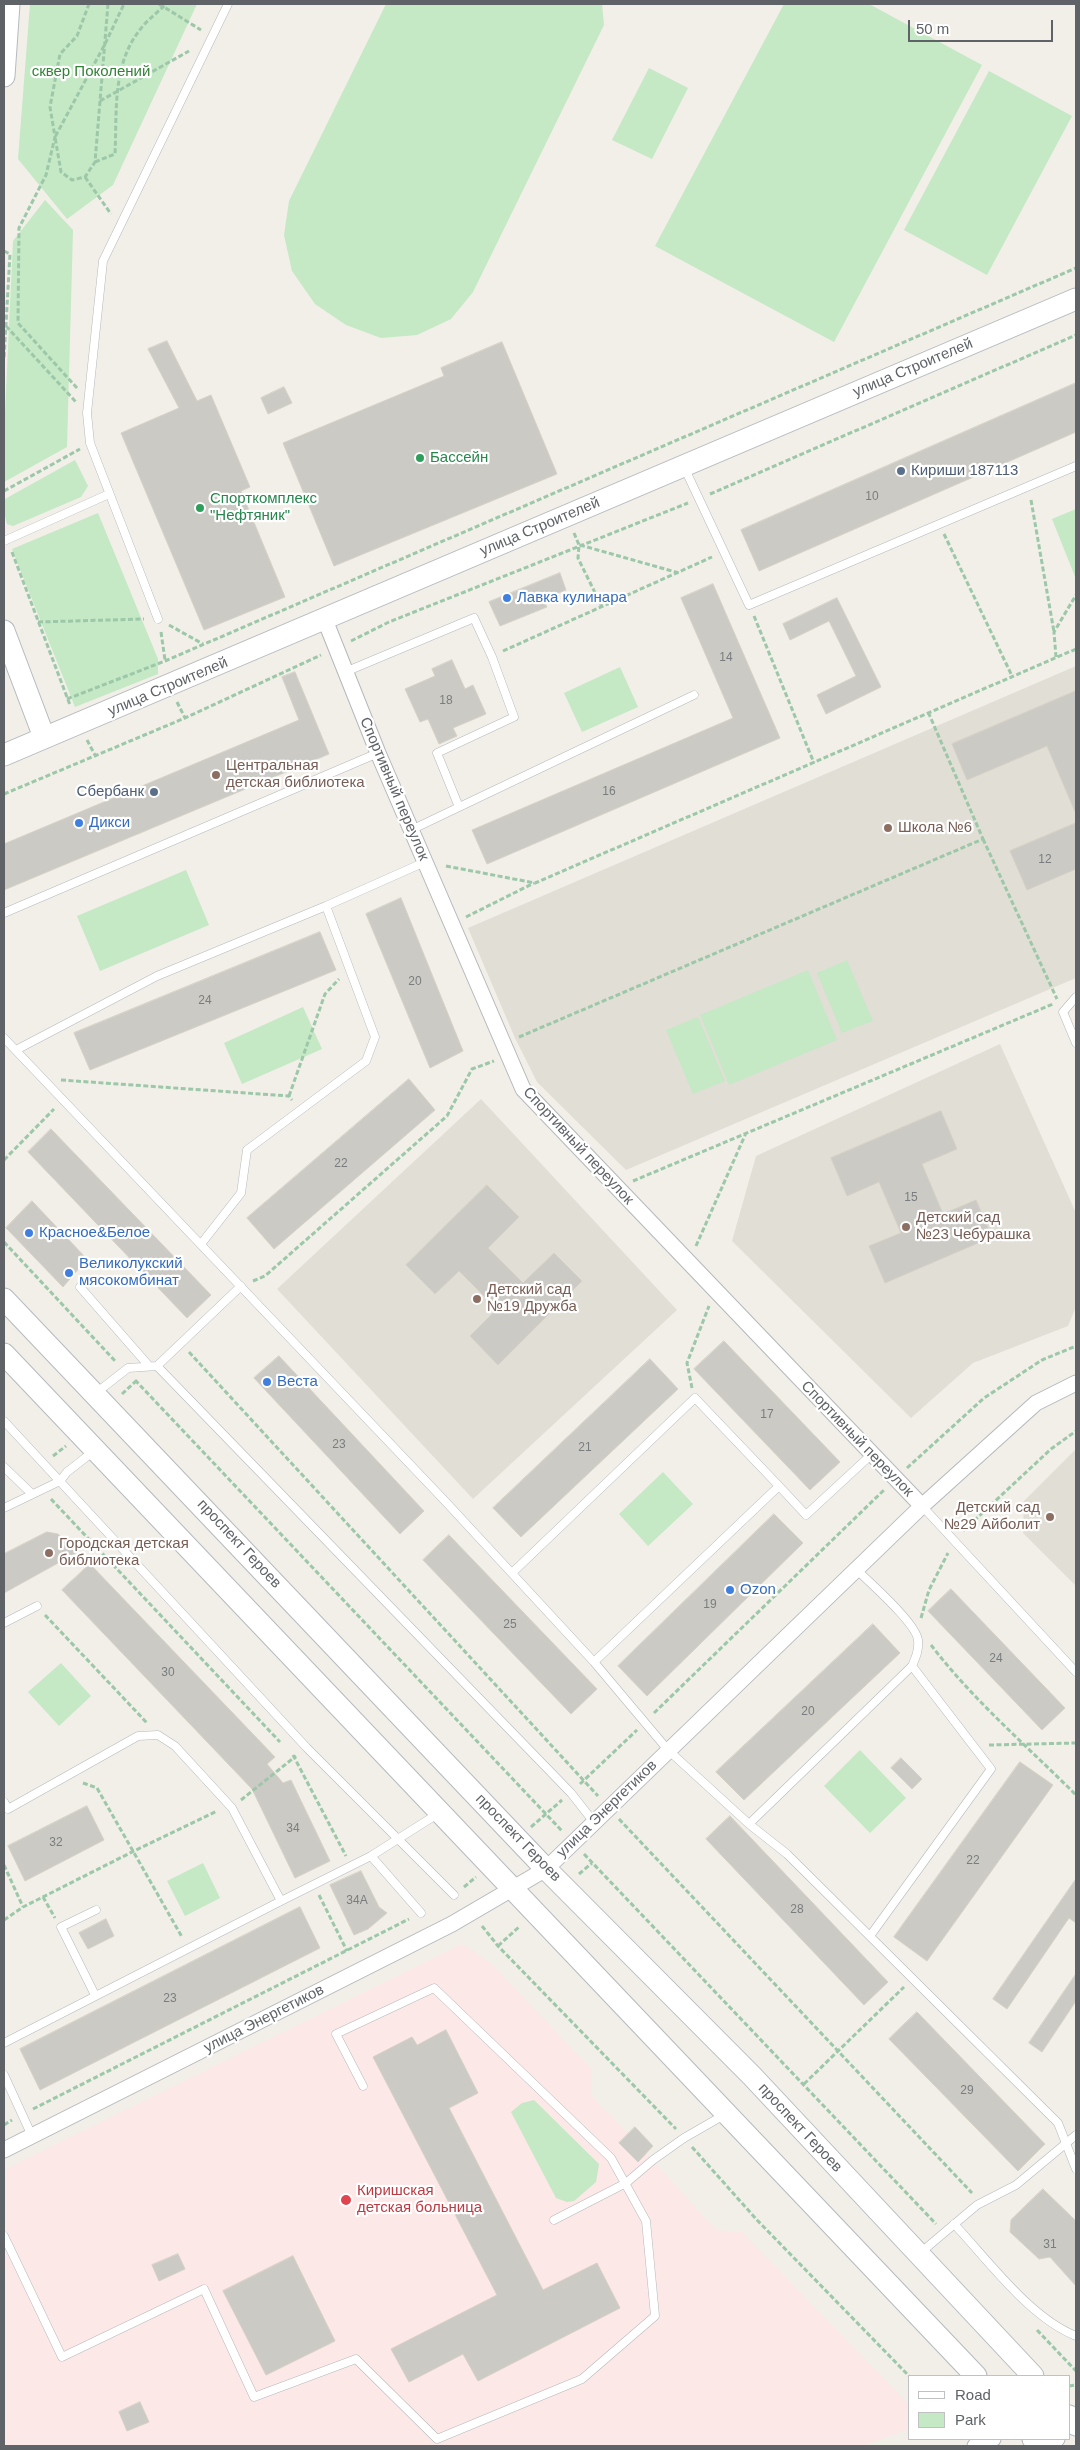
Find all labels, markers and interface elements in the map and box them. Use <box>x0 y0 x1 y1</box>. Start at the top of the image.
scale bar <box>910 10 1055 42</box>
text: 50 m <box>916 20 949 37</box>
park label: сквер Поколений <box>32 63 150 81</box>
street label: улица Строителей <box>850 335 976 401</box>
place label: Бассейн <box>430 449 488 467</box>
marker: Бассейн <box>414 452 426 464</box>
place label: Кириши 187113 <box>911 462 1018 480</box>
marker: Кириши 187113 <box>895 465 907 477</box>
place label: Спорткомплекс "Нефтяник" <box>210 490 317 525</box>
house number: 10 <box>865 490 879 504</box>
street label: улица Строителей <box>477 494 603 560</box>
marker: Спорткомплекс "Нефтяник" <box>194 502 206 514</box>
place label: Лавка кулинара <box>517 589 627 607</box>
marker: Лавка кулинара <box>501 592 513 604</box>
house number: 14 <box>719 651 733 665</box>
street label: улица Строителей <box>105 654 231 720</box>
house number: 18 <box>439 694 453 708</box>
street label: Спортивный переулок <box>356 715 432 863</box>
place label: Центральная детская библиотека <box>226 757 365 792</box>
marker: Центральная детская библиотека <box>210 769 222 781</box>
place label: Сбербанк <box>77 783 144 801</box>
house number: 16 <box>602 785 616 799</box>
marker: Сбербанк <box>148 786 160 798</box>
place label: Дикси <box>89 814 130 832</box>
marker: Дикси <box>73 817 85 829</box>
place label: Школа №6 <box>898 819 972 837</box>
marker: Школа №6 <box>882 822 894 834</box>
house number: 12 <box>1038 853 1052 867</box>
house number: 20 <box>408 975 422 989</box>
house number: 24 <box>198 994 212 1008</box>
street label: Спортивный переулок <box>519 1084 637 1208</box>
house number: 22 <box>334 1157 348 1171</box>
house number: 15 <box>904 1191 918 1205</box>
place label: Детский сад №23 Чебурашка <box>916 1209 1031 1244</box>
marker: Детский сад №23 Чебурашка <box>900 1221 912 1233</box>
place label: Красное&Белое <box>39 1224 150 1242</box>
marker: Красное&Белое <box>23 1227 35 1239</box>
place label: Великолукский мясокомбинат <box>79 1255 183 1290</box>
marker: Великолукский мясокомбинат <box>63 1267 75 1279</box>
place label: Детский сад №19 Дружба <box>487 1281 577 1316</box>
marker: Детский сад №19 Дружба <box>471 1293 483 1305</box>
place label: Веста <box>277 1373 318 1391</box>
marker: Веста <box>261 1376 273 1388</box>
street label: Спортивный переулок <box>797 1377 917 1501</box>
house number: 17 <box>760 1408 774 1422</box>
house number: 23 <box>332 1438 346 1452</box>
house number: 21 <box>578 1441 592 1455</box>
street label: проспект Героев <box>193 1496 285 1592</box>
place label: Детский сад №29 Айболит <box>944 1499 1040 1534</box>
marker: Детский сад №29 Айболит <box>1044 1511 1056 1523</box>
place label: Городская детская библиотека <box>59 1535 189 1570</box>
marker: Городская детская библиотека <box>43 1547 55 1559</box>
place label: Ozon <box>740 1581 776 1599</box>
marker: Ozon <box>724 1584 736 1596</box>
house number: 19 <box>703 1598 717 1612</box>
house number: 25 <box>503 1618 517 1632</box>
house number: 24 <box>989 1652 1003 1666</box>
house number: 30 <box>161 1666 175 1680</box>
house number: 20 <box>801 1705 815 1719</box>
street label: улица Энергетиков <box>553 1757 661 1861</box>
street label: проспект Героев <box>472 1790 564 1886</box>
house number: 34 <box>286 1822 300 1836</box>
house number: 32 <box>49 1836 63 1850</box>
house number: 22 <box>966 1854 980 1868</box>
house number: 34А <box>346 1894 368 1908</box>
house number: 28 <box>790 1903 804 1917</box>
street label: улица Энергетиков <box>201 1981 327 2057</box>
house number: 23 <box>163 1992 177 2006</box>
street label: проспект Героев <box>754 2080 846 2176</box>
house number: 29 <box>960 2084 974 2098</box>
place label: Киришская детская больница <box>357 2182 482 2217</box>
marker: Киришская детская больница <box>339 2193 353 2207</box>
house number: 31 <box>1043 2238 1057 2252</box>
legend <box>908 2375 1070 2440</box>
text: Road <box>955 2386 991 2403</box>
text: Park <box>955 2411 986 2428</box>

